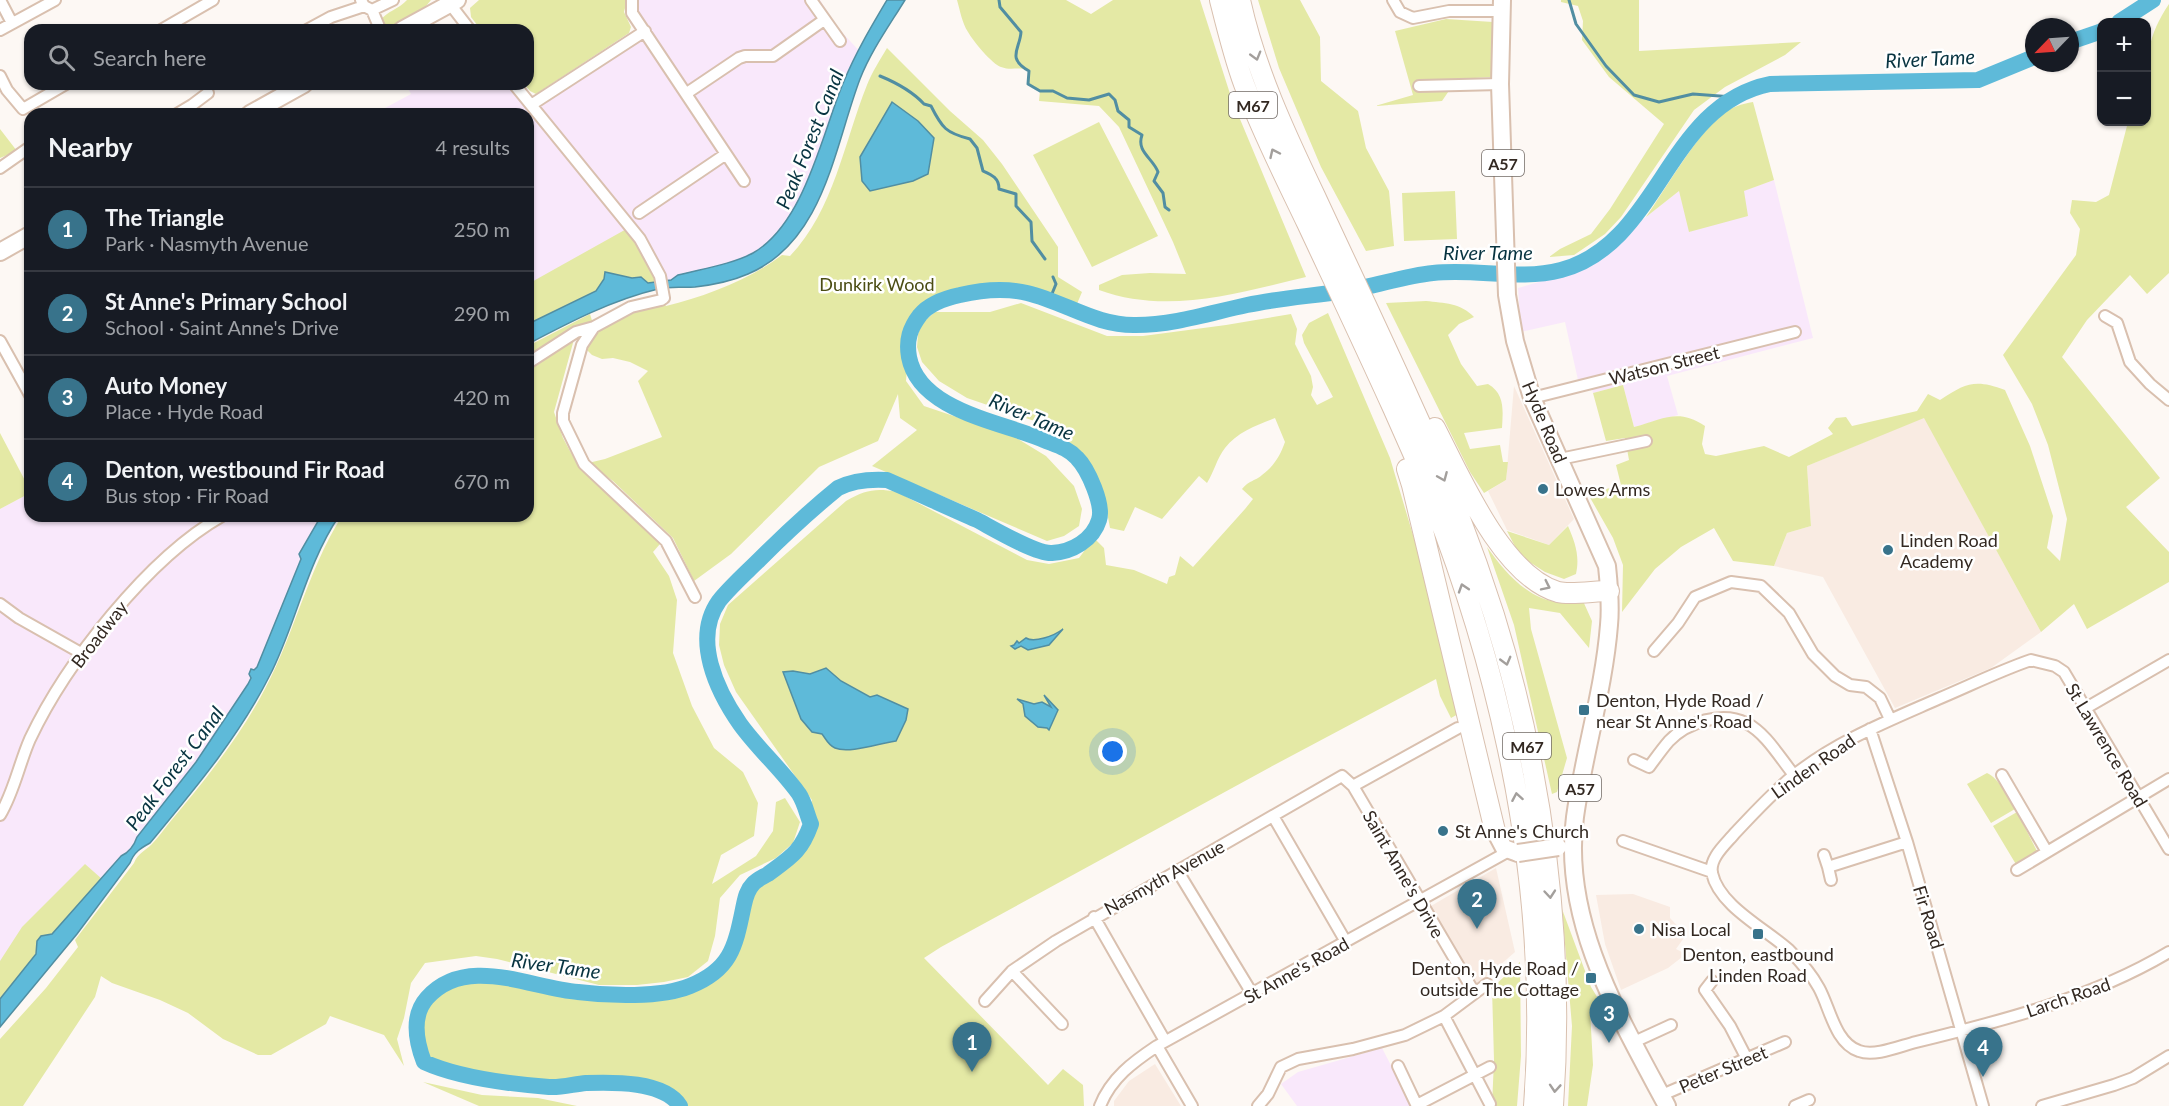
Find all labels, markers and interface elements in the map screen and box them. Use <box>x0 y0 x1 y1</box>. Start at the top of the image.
north arrow <box>2025 18 2079 72</box>
map controls <box>2097 18 2151 126</box>
button: + <box>2097 18 2151 72</box>
search box <box>24 24 534 90</box>
icon: search <box>45 41 78 74</box>
text: Search here <box>93 44 206 71</box>
water label: River Tame <box>1885 44 1975 72</box>
one-way arrow <box>1249 50 1261 61</box>
water label: Peak Forest Canal <box>770 65 848 212</box>
button: − <box>2097 72 2151 126</box>
road number: M67 <box>1229 92 1277 118</box>
text: Nearby <box>48 131 133 163</box>
text: 4 results <box>435 135 510 159</box>
one-way arrow <box>1269 148 1281 159</box>
road number: A57 <box>1482 150 1524 176</box>
text: The Triangle <box>105 204 224 231</box>
text: 1 <box>62 217 73 241</box>
text: 250 m <box>454 217 510 241</box>
text: Park · Nasmyth Avenue <box>105 231 309 255</box>
water label: River Tame <box>1443 240 1533 264</box>
park label: Dunkirk Wood <box>819 273 935 295</box>
text: St Anne's Primary School <box>105 288 347 315</box>
text: 2 <box>62 301 73 325</box>
text: 290 m <box>454 301 510 325</box>
text: School · Saint Anne's Drive <box>105 315 339 339</box>
street label: Watson Street <box>1607 341 1722 389</box>
text: Auto Money <box>105 372 227 399</box>
street label: Hyde Road <box>1518 378 1572 466</box>
text: 3 <box>62 385 73 409</box>
text: 420 m <box>454 385 510 409</box>
water label: River Tame <box>986 387 1078 445</box>
text: Place · Hyde Road <box>105 399 263 423</box>
text: Denton, westbound Fir Road <box>105 456 384 483</box>
text: 4 <box>62 469 73 493</box>
text: 670 m <box>454 469 510 493</box>
one-way arrow <box>1436 470 1448 481</box>
place label: Lowes Arms <box>1555 478 1650 500</box>
marker: Lowes Arms <box>1536 482 1550 496</box>
text: Bus stop · Fir Road <box>105 483 269 507</box>
place label: Linden Road Academy <box>1900 529 1998 572</box>
marker: Linden Road Academy <box>1881 543 1895 557</box>
one-way arrow <box>1539 578 1550 590</box>
one-way arrow <box>1458 583 1471 594</box>
street label: Broadway <box>66 596 132 672</box>
one-way arrow <box>1499 655 1511 666</box>
street label: St Lawrence Road <box>2061 679 2153 811</box>
place label: Denton, Hyde Road / near St Anne's Road <box>1596 689 1764 732</box>
water label: Peak Forest Canal <box>120 701 229 835</box>
marker: Denton, Hyde Road / near St Anne's Road <box>1577 703 1591 717</box>
street label: Linden Road <box>1767 729 1859 803</box>
road number: M67 <box>1503 733 1551 759</box>
your location <box>1098 737 1127 766</box>
road number: A57 <box>1559 775 1601 801</box>
one-way arrow <box>1511 792 1524 802</box>
street label: Saint Anne's Drive <box>1359 806 1449 942</box>
place label: St Anne's Church <box>1455 820 1589 842</box>
marker: St Anne's Church <box>1436 824 1450 838</box>
street label: Nasmyth Avenue <box>1100 835 1228 919</box>
pin: 2 <box>1458 880 1496 929</box>
street label: Fir Road <box>1909 883 1949 951</box>
one-way arrow <box>1543 889 1556 898</box>
place label: Nisa Local <box>1651 918 1731 940</box>
marker: Nisa Local <box>1632 922 1646 936</box>
marker: Denton, eastbound Linden Road <box>1751 927 1765 941</box>
street label: St Anne's Road <box>1239 932 1353 1008</box>
place label: Denton, eastbound Linden Road <box>1682 943 1834 986</box>
water label: River Tame <box>510 947 602 983</box>
place label: Denton, Hyde Road / outside The Cottage <box>1411 957 1579 1000</box>
marker: Denton, Hyde Road / outside The Cottage <box>1584 971 1598 985</box>
street label: Larch Road <box>2023 972 2113 1022</box>
pin: 3 <box>1590 994 1628 1043</box>
pin: 1 <box>952 1022 992 1072</box>
pin: 4 <box>1964 1028 2002 1077</box>
street label: Peter Street <box>1675 1040 1771 1097</box>
one-way arrow <box>1548 1084 1561 1093</box>

